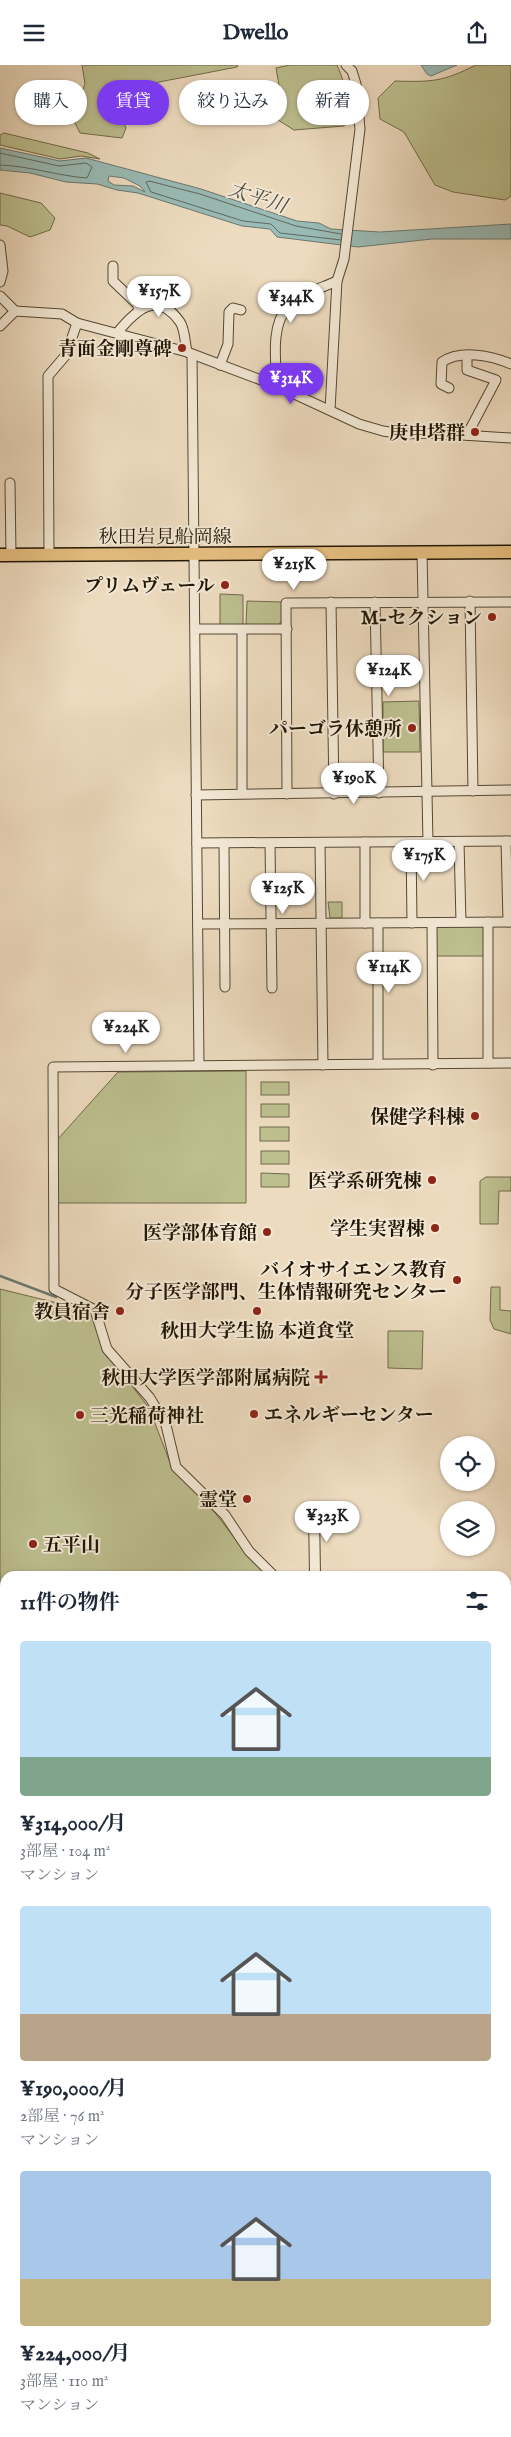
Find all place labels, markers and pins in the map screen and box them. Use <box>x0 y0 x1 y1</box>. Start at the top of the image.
pin: ¥157K <box>124 275 194 318</box>
pin: ¥344K <box>256 281 326 324</box>
place label: 青面金剛尊碑 <box>58 338 172 362</box>
marker: 青面金剛尊碑 <box>176 342 188 354</box>
pin: ¥314K <box>256 363 326 405</box>
place label: 庚申塔群 <box>389 422 465 446</box>
marker: 庚申塔群 <box>469 426 481 438</box>
pin: ¥215K <box>259 549 329 591</box>
place label: プリムヴェール <box>84 575 215 599</box>
marker: プリムヴェール <box>219 579 231 591</box>
place label: M-セクション <box>361 607 482 631</box>
marker: M-セクション <box>486 611 498 623</box>
pin: ¥124K <box>354 655 424 697</box>
place label: パーゴラ休憩所 <box>269 718 402 742</box>
marker: パーゴラ休憩所 <box>406 722 418 734</box>
pin: ¥190K <box>319 763 389 805</box>
pin: ¥175K <box>389 839 459 882</box>
pin: ¥125K <box>248 873 318 915</box>
pin: ¥114K <box>354 951 424 994</box>
pin: ¥224K <box>91 1011 161 1054</box>
place label: 保健学科棟 <box>370 1106 465 1130</box>
marker: 保健学科棟 <box>469 1110 481 1122</box>
place label: 医学系研究棟 <box>308 1170 422 1194</box>
marker: 医学系研究棟 <box>426 1174 438 1186</box>
place label: 学生実習棟 <box>330 1218 425 1242</box>
place label: 医学部体育館 <box>143 1222 257 1246</box>
marker: 学生実習棟 <box>429 1222 441 1234</box>
marker: 医学部体育館 <box>261 1226 273 1238</box>
place label: バイオサイエンス教育 分子医学部門、生体情報研究センター <box>125 1259 447 1305</box>
marker: バイオサイエンス教育 分子医学部門、生体情報研究センター <box>451 1274 463 1286</box>
place label: 教員宿舎 <box>34 1301 110 1325</box>
marker: 教員宿舎 <box>114 1305 126 1317</box>
marker: 秋田大学生協 本道食堂 <box>251 1305 263 1317</box>
place label: 秋田大学生協 本道食堂 <box>160 1320 354 1344</box>
place label: 秋田大学医学部附属病院 <box>101 1367 310 1391</box>
marker: 秋田大学医学部附属病院 <box>314 1370 328 1384</box>
place label: エネルギーセンター <box>264 1404 434 1428</box>
place label: 三光稲荷神社 <box>90 1405 204 1429</box>
marker: エネルギーセンター <box>248 1408 260 1420</box>
marker: 三光稲荷神社 <box>74 1409 86 1421</box>
place label: 霊堂 <box>199 1489 237 1513</box>
marker: 霊堂 <box>241 1493 253 1505</box>
pin: ¥323K <box>292 1501 362 1543</box>
place label: 五平山 <box>43 1534 100 1558</box>
marker: 五平山 <box>27 1538 39 1550</box>

